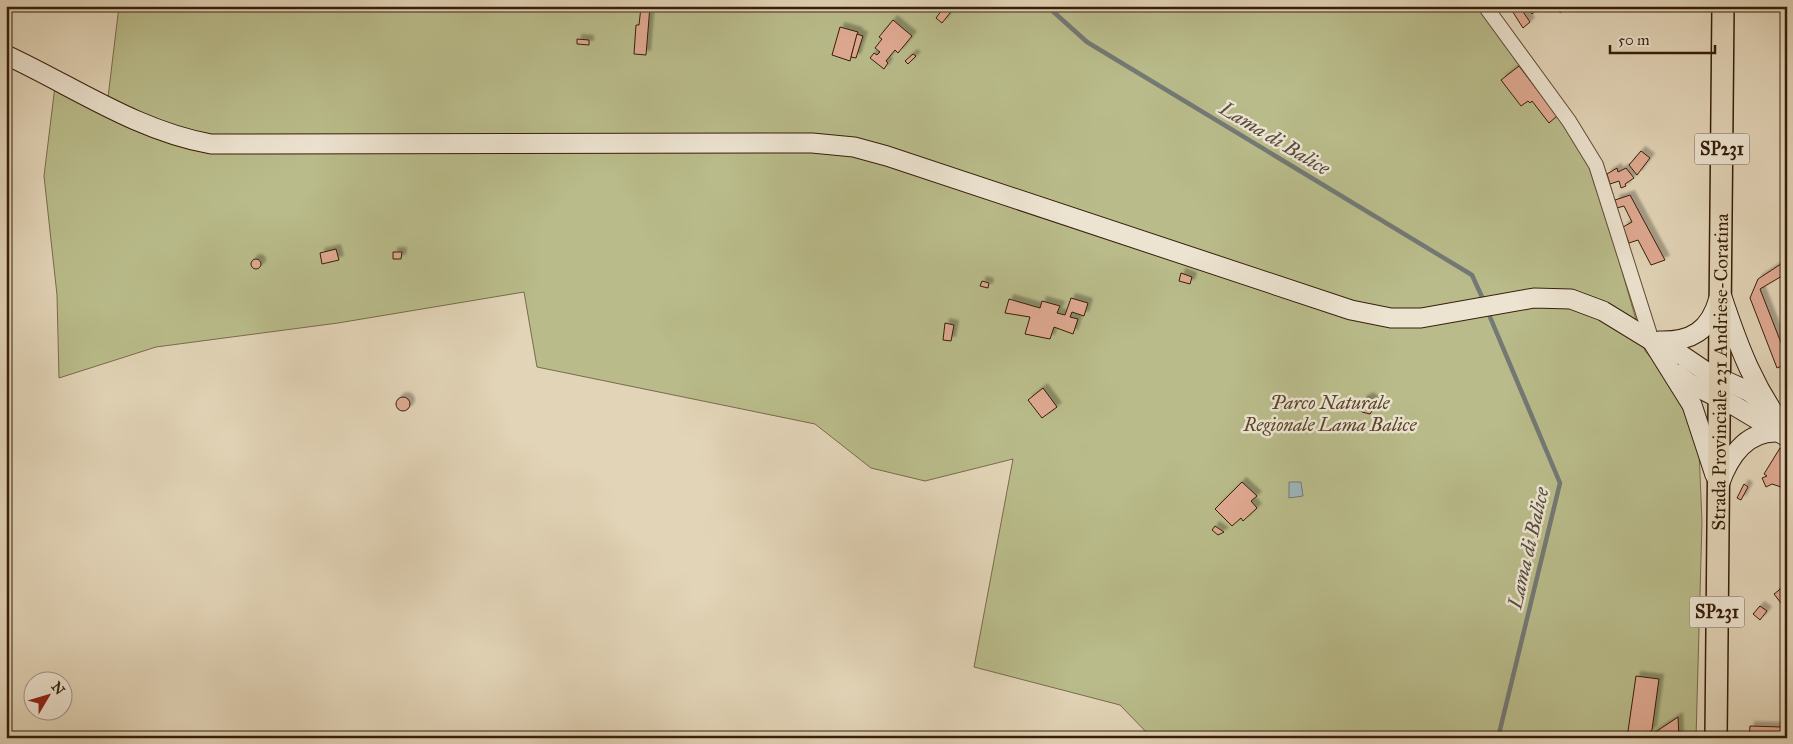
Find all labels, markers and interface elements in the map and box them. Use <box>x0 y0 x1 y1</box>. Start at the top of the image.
scale bar <box>1610 22 1716 54</box>
text: 50 m <box>1618 31 1650 49</box>
water label: Lama di Balice <box>1215 95 1335 180</box>
road number: SP231 <box>1694 134 1750 164</box>
street label: Strada Provinciale 231 Andriese-Coratina <box>1707 212 1733 531</box>
park label: Parco Naturale Regionale Lama Balice <box>1242 391 1417 436</box>
water label: Lama di Balice <box>1502 484 1554 612</box>
road number: SP231 <box>1690 596 1744 628</box>
north arrow <box>22 672 72 722</box>
text: N <box>47 678 68 698</box>

